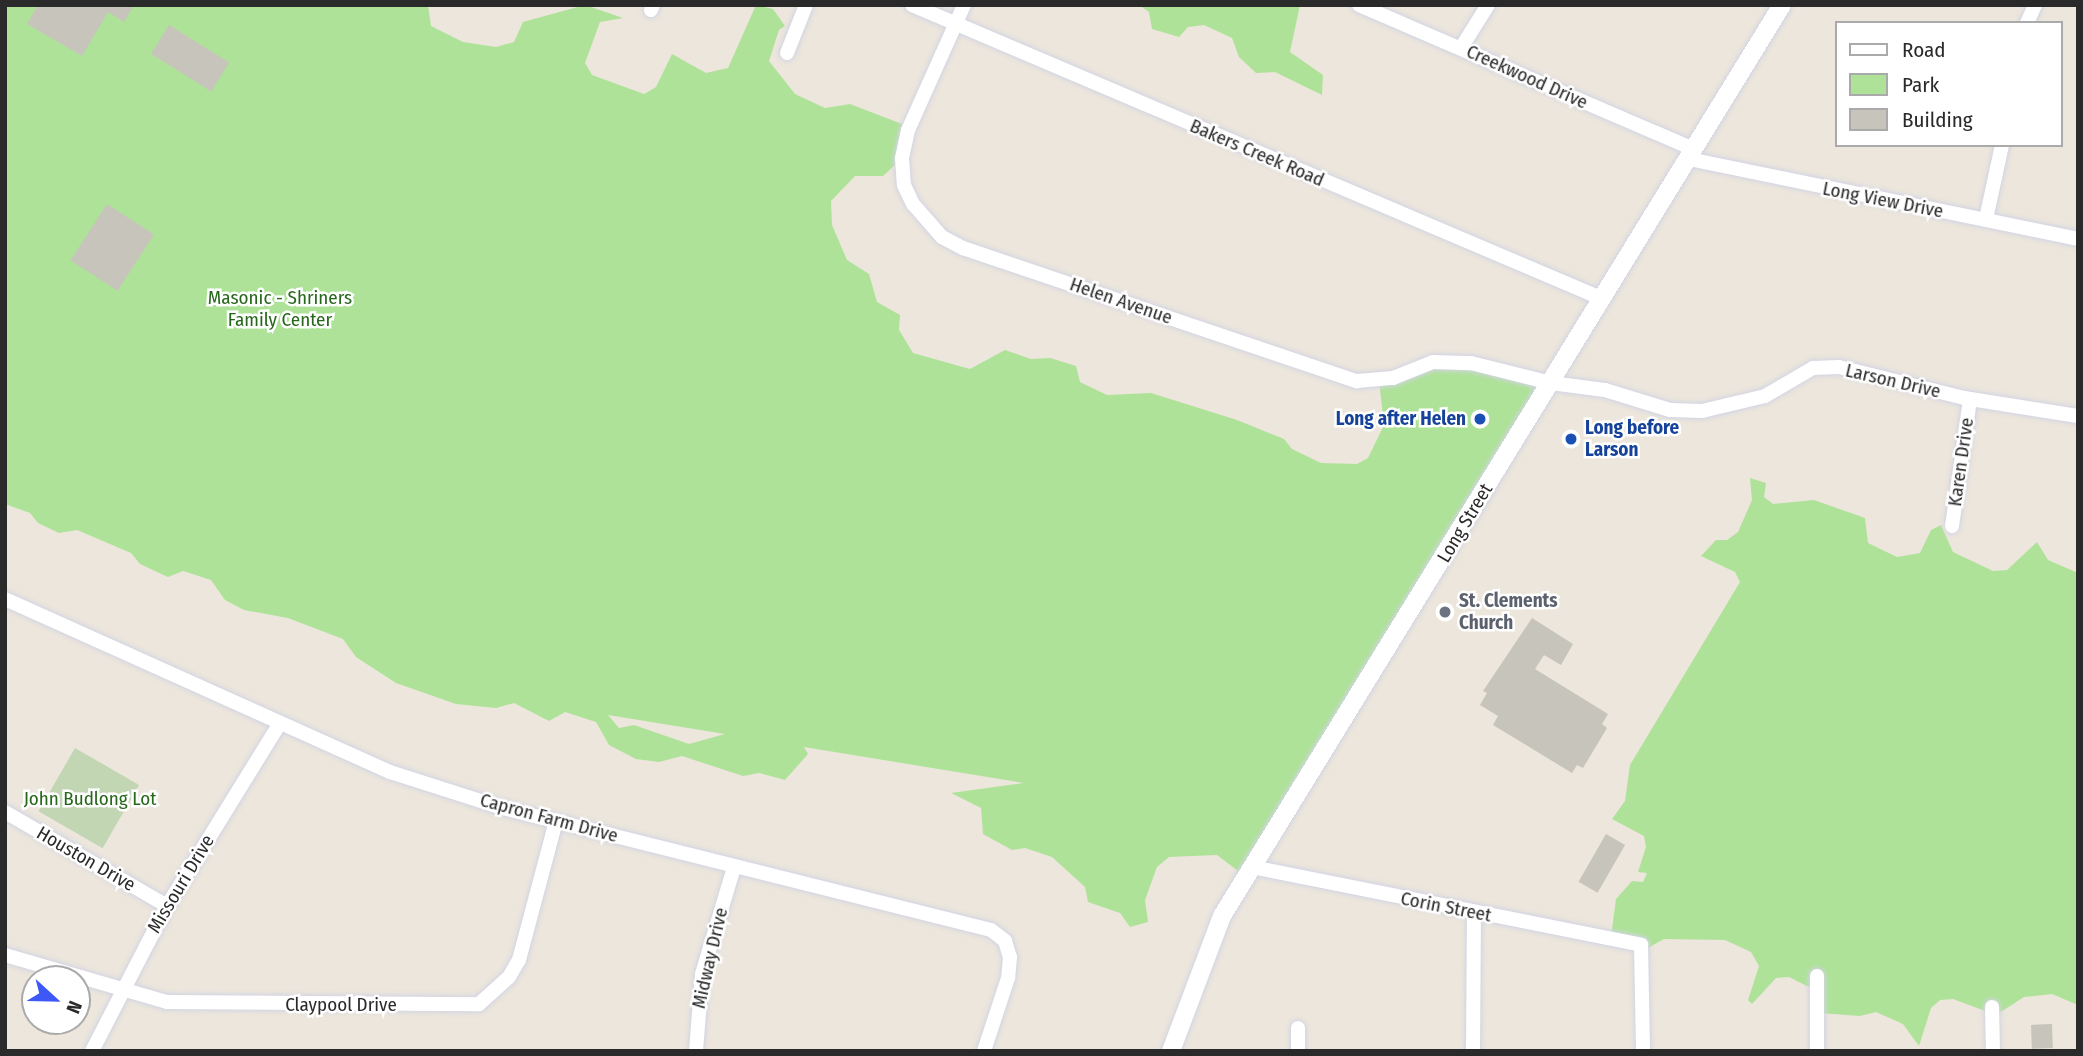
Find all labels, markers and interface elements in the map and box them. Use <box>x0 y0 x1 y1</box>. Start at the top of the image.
legend <box>1834 21 2062 147</box>
text: Road <box>1902 37 1946 63</box>
street label: Creekwood Drive <box>1463 40 1591 114</box>
text: Park <box>1902 72 1939 98</box>
text: Building <box>1902 107 1973 133</box>
street label: Bakers Creek Road <box>1186 114 1328 192</box>
street label: Long View Drive <box>1821 177 1945 223</box>
street label: Helen Avenue <box>1067 273 1175 329</box>
park label: Masonic - Shriners Family Center <box>208 287 352 331</box>
street label: Larson Drive <box>1843 359 1943 403</box>
place label: Long after Helen <box>1336 408 1466 430</box>
marker: Long after Helen <box>1472 411 1488 427</box>
street label: Karen Drive <box>1943 416 1979 508</box>
place label: Long before Larson <box>1585 417 1679 461</box>
marker: Long before Larson <box>1563 431 1579 447</box>
street label: Long Street <box>1433 479 1497 567</box>
place label: St. Clements Church <box>1459 590 1558 634</box>
marker: St. Clements Church <box>1437 604 1453 620</box>
park label: John Budlong Lot <box>24 788 156 810</box>
street label: Capron Farm Drive <box>478 789 620 847</box>
street label: Houston Drive <box>33 822 139 896</box>
street label: Missouri Drive <box>143 831 219 937</box>
street label: Corin Street <box>1399 887 1493 927</box>
street label: Midway Drive <box>687 905 733 1011</box>
north arrow <box>21 965 91 1035</box>
street label: Claypool Drive <box>285 994 397 1016</box>
text: N <box>61 998 87 1017</box>

